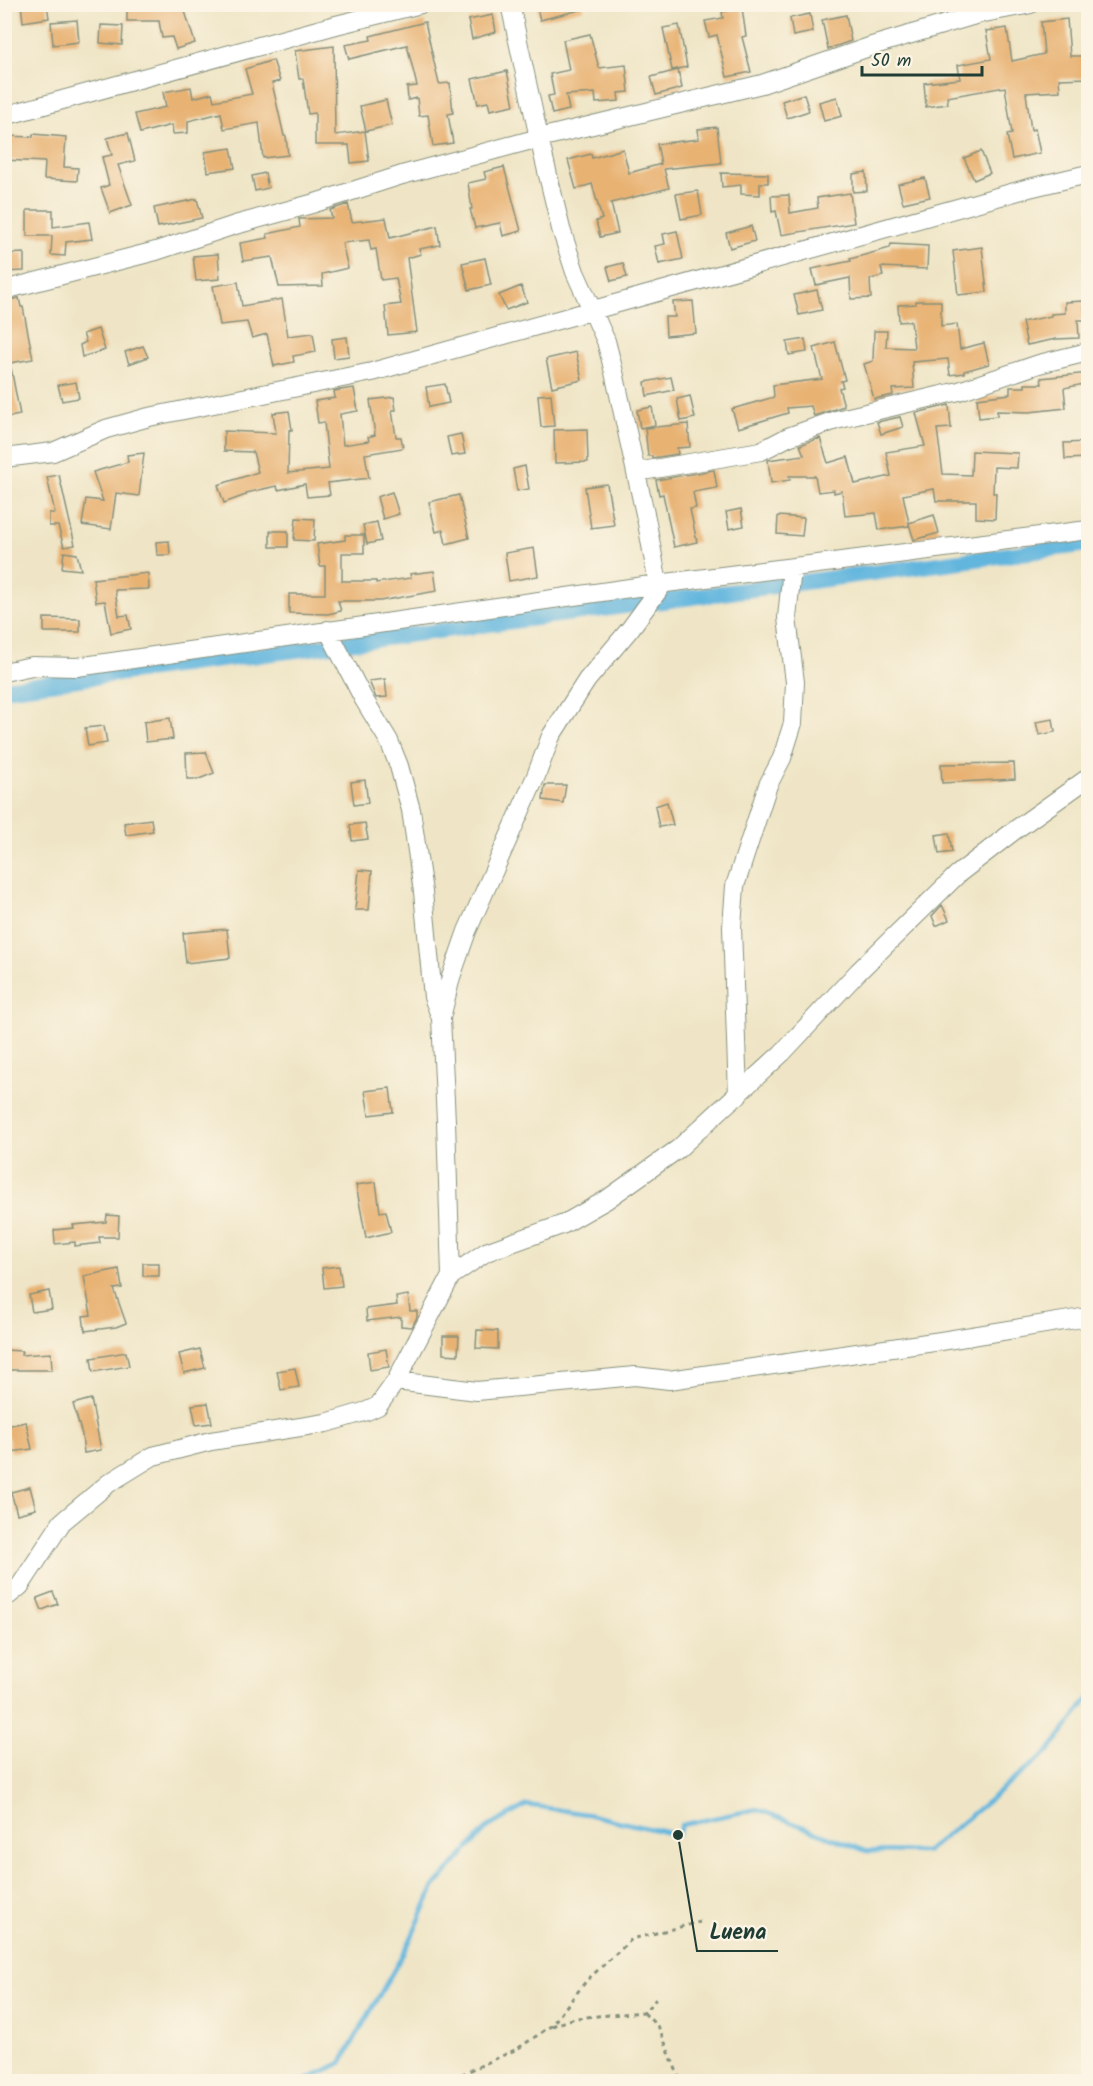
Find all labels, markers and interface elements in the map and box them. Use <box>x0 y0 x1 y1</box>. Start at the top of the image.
scale bar <box>862 39 982 77</box>
text: 50 m <box>871 47 911 76</box>
callout: Luena <box>697 1911 778 1951</box>
text: Luena <box>710 1916 766 1951</box>

